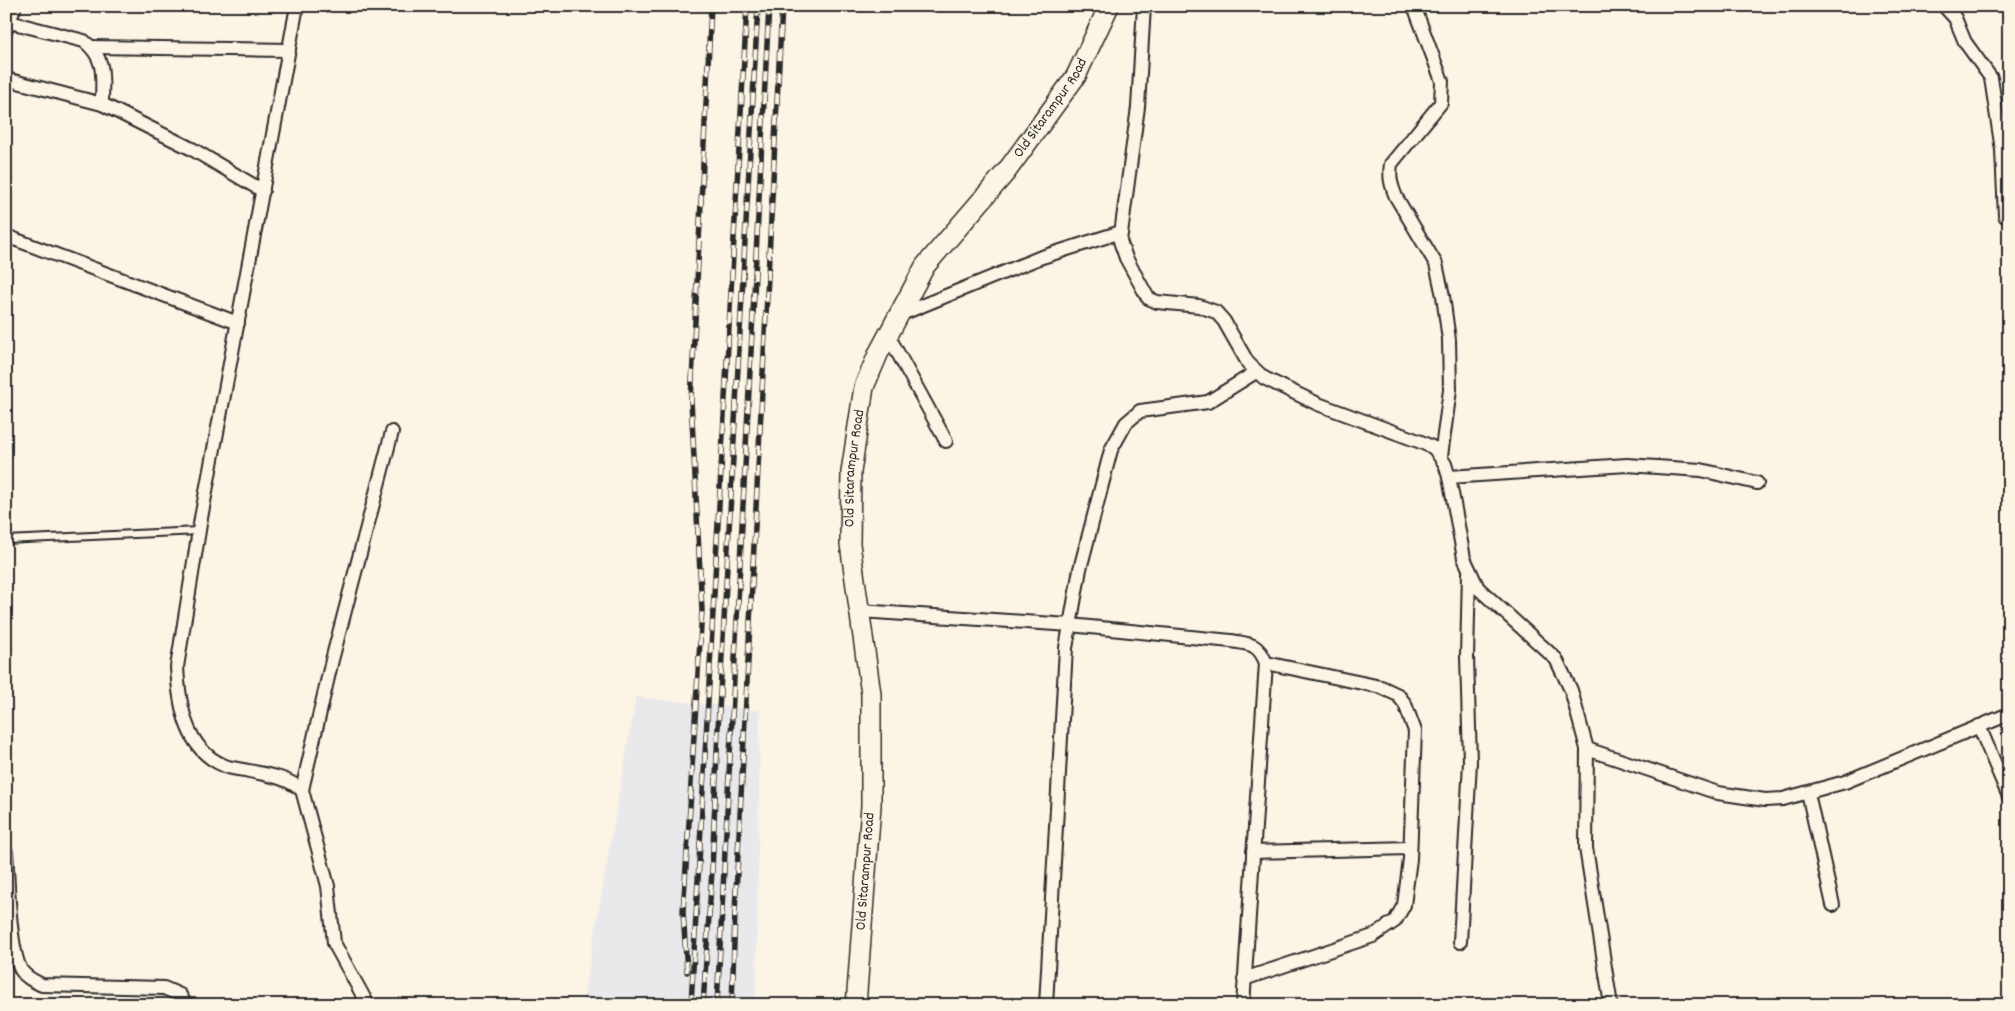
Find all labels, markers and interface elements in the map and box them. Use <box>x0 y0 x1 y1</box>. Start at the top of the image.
street label: Old Sitarampur Road <box>1008 55 1094 163</box>
street label: Old Sitarampur Road <box>839 408 871 527</box>
street label: Old Sitarampur Road <box>851 812 881 931</box>

